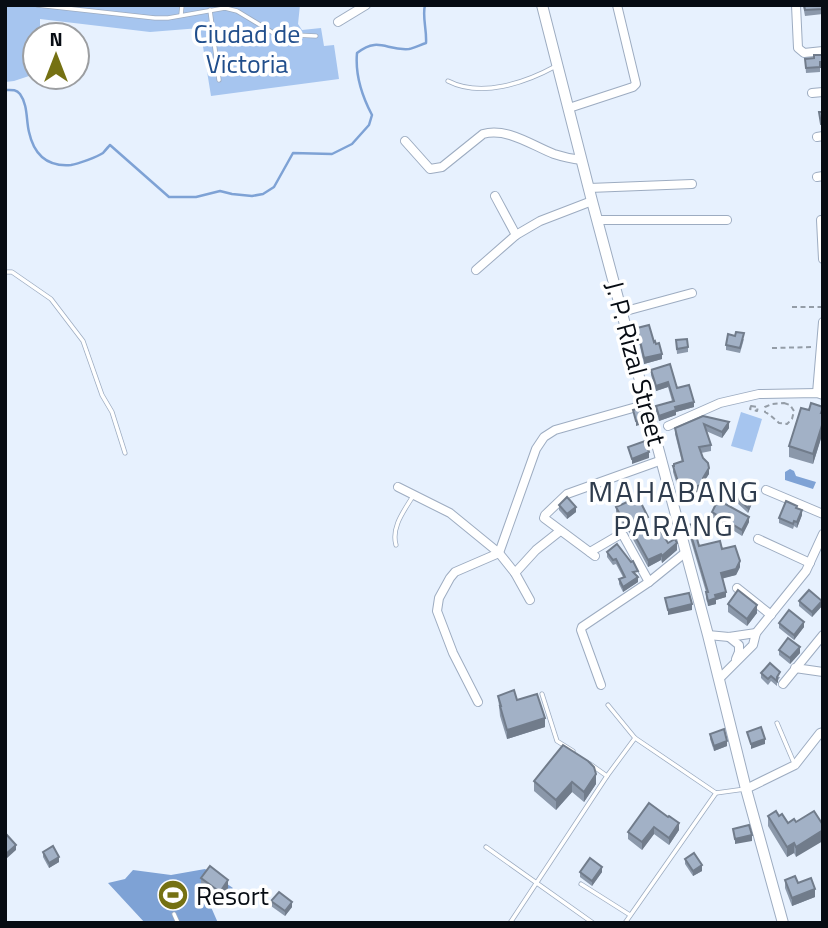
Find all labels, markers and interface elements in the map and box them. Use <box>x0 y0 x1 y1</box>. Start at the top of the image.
park label: Ciudad de Victoria <box>194 14 300 83</box>
north arrow <box>21 21 91 91</box>
text: N <box>49 24 63 53</box>
street label: J. P. Rizal Street <box>595 276 677 450</box>
district label: MAHABANG PARANG <box>588 468 760 548</box>
place label: Resort <box>196 876 269 915</box>
sports icon: Resort <box>156 878 190 912</box>

